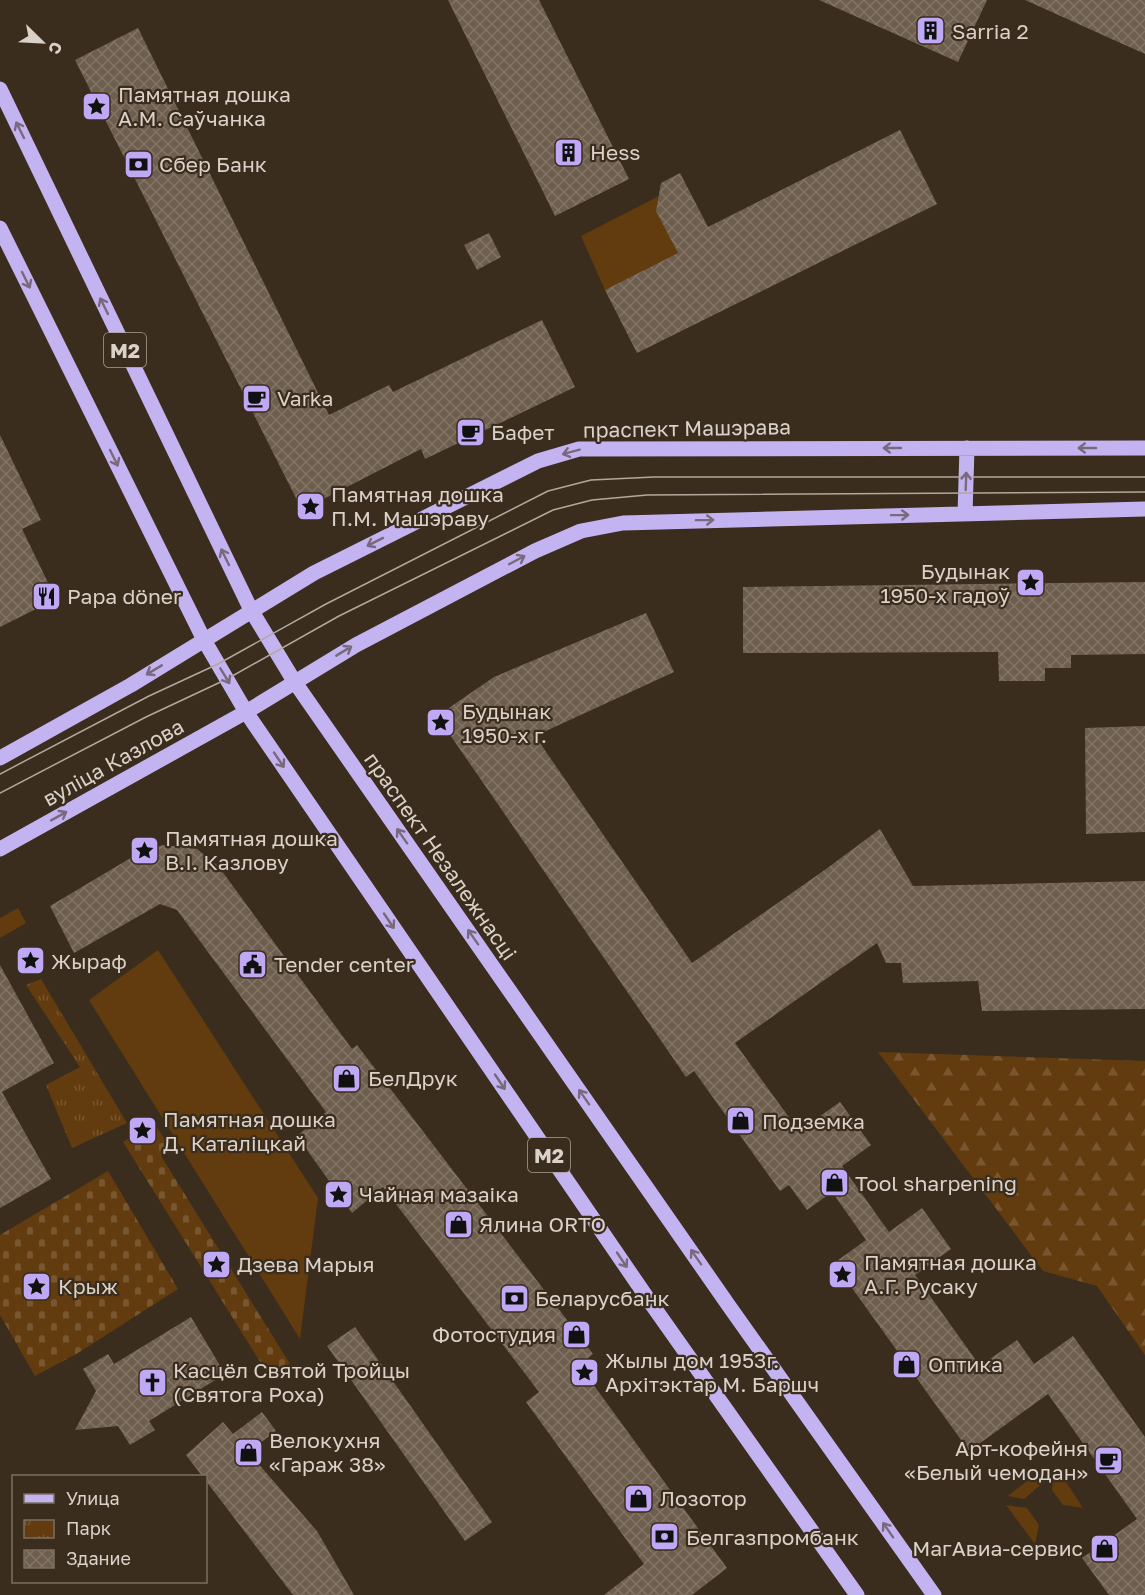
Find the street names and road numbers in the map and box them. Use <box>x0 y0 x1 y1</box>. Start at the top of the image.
road number: М2 <box>104 333 146 367</box>
street label: праспект Машэрава <box>583 413 791 443</box>
street label: вуліца Казлова <box>38 713 188 811</box>
street label: праспект Незалежнасці <box>359 747 523 965</box>
road number: М2 <box>528 1138 570 1172</box>

